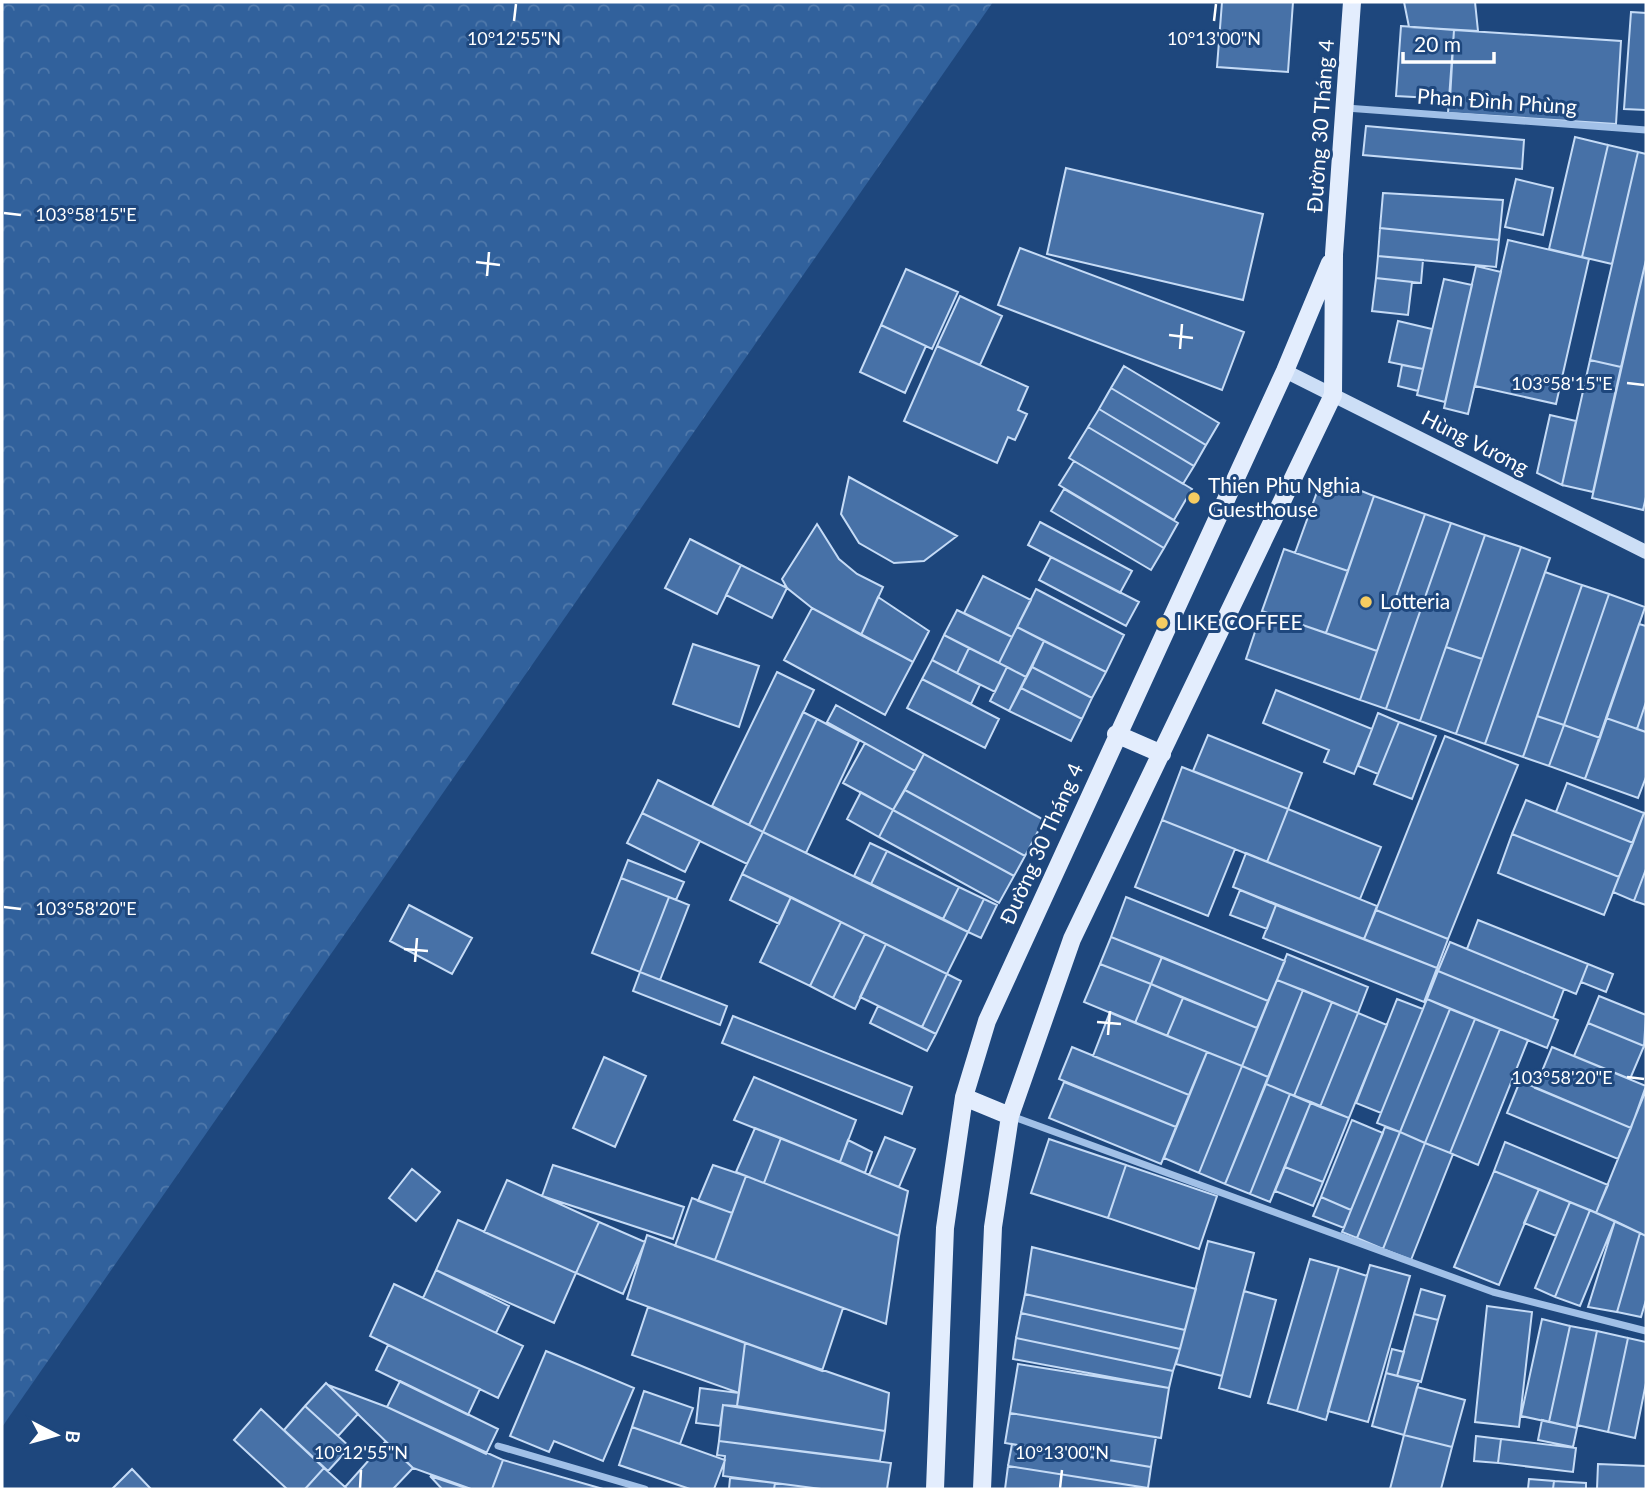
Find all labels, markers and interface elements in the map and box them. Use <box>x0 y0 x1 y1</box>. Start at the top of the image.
scale bar <box>1403 21 1494 65</box>
text: 10°12'55"N <box>467 27 561 49</box>
text: 10°13'00"N <box>1167 27 1261 49</box>
text: 20 m <box>1414 31 1461 56</box>
street label: Đường 30 Tháng 4 <box>1301 38 1338 213</box>
street label: Phan Đình Phùng <box>1416 82 1578 119</box>
text: 103°58'15"E <box>35 203 137 225</box>
text: 103°58'15"E <box>1511 372 1613 394</box>
street label: Hùng Vương <box>1418 404 1533 479</box>
place label: Thien Phu Nghia Guesthouse <box>1208 472 1360 521</box>
marker: Thien Phu Nghia Guesthouse <box>1186 490 1202 506</box>
place label: Lotteria <box>1380 588 1450 613</box>
marker: Lotteria <box>1358 594 1374 610</box>
place label: LIKE COFFEE <box>1176 609 1303 634</box>
marker: LIKE COFFEE <box>1154 615 1170 631</box>
street label: Đường 30 Tháng 4 <box>994 759 1087 928</box>
text: 103°58'20"E <box>35 897 137 919</box>
text: 103°58'20"E <box>1511 1066 1613 1088</box>
north arrow <box>21 1400 91 1470</box>
text: B <box>61 1429 85 1444</box>
text: 10°12'55"N <box>314 1441 408 1463</box>
text: 10°13'00"N <box>1015 1441 1109 1463</box>

